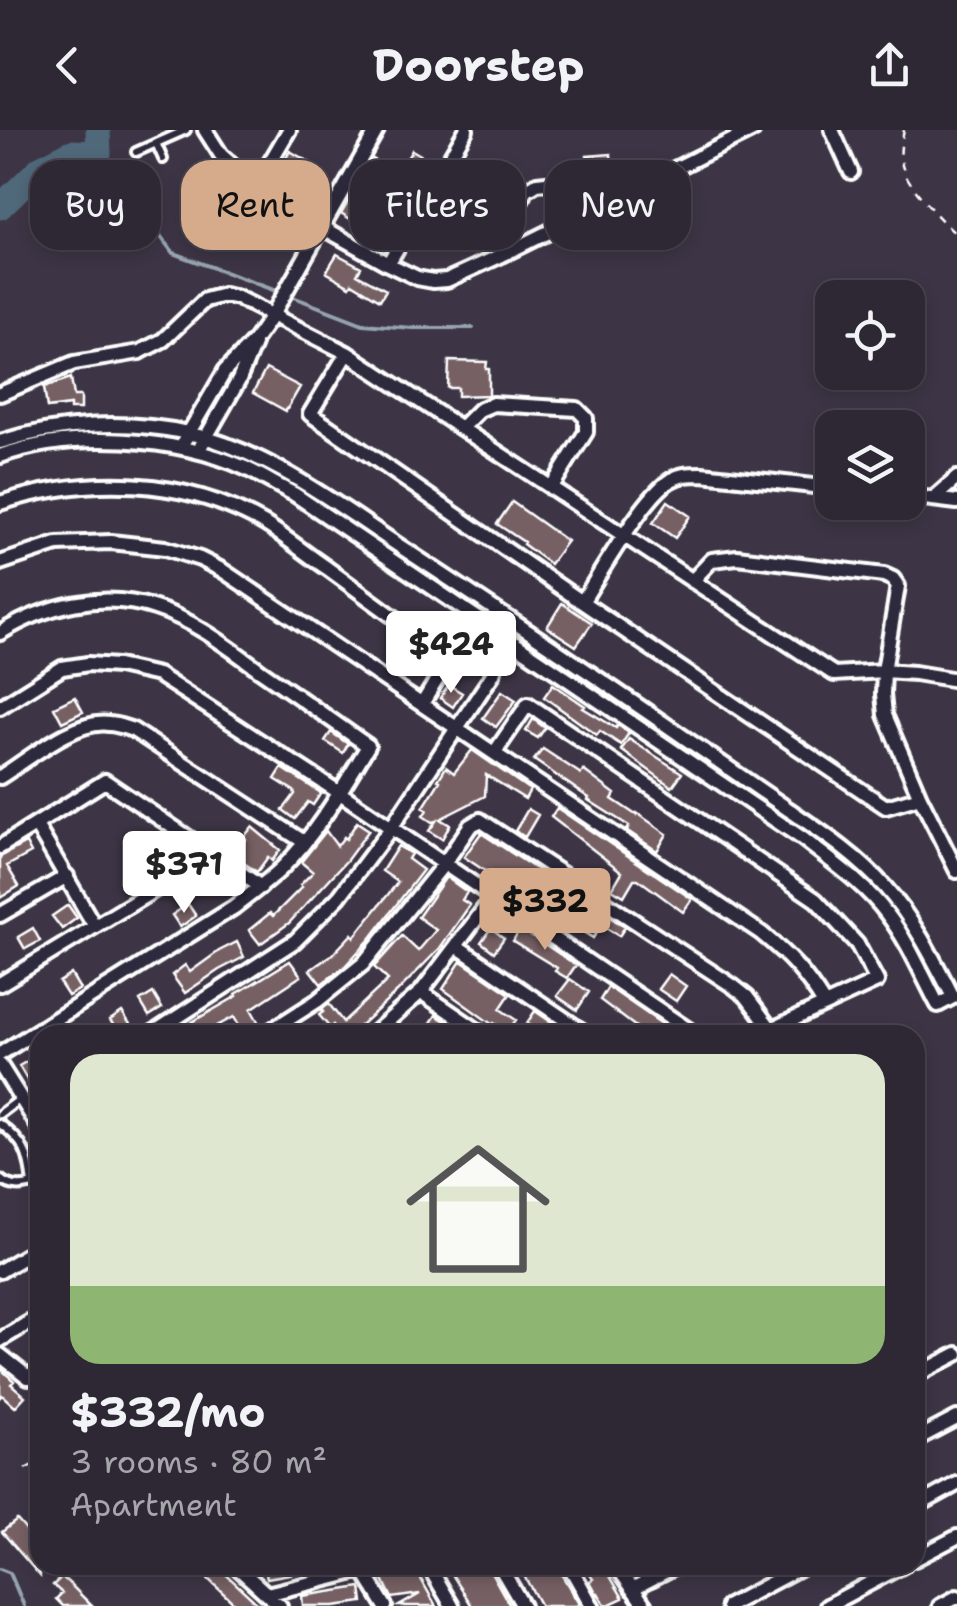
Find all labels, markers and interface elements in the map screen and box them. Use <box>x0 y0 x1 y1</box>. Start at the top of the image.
text: Doorstep <box>373 35 584 95</box>
icon: back <box>40 38 95 93</box>
icon: share <box>862 38 917 93</box>
chip: Buy <box>30 160 161 250</box>
chip: Rent <box>181 160 330 250</box>
chip: Filters <box>350 160 525 250</box>
chip: New <box>545 160 691 250</box>
map controls <box>815 280 925 520</box>
button: locate <box>815 280 925 390</box>
button: layers <box>815 410 925 520</box>
pin: $424 <box>392 611 510 696</box>
text: $424 <box>408 622 494 665</box>
pin: $371 <box>125 831 243 916</box>
text: $371 <box>145 842 223 885</box>
pin: $332 <box>486 868 604 953</box>
text: $332 <box>501 879 589 922</box>
icon: home <box>388 1119 568 1299</box>
text: $332/mo <box>70 1384 266 1440</box>
text: 3 rooms · 80 m² <box>70 1440 327 1483</box>
text: Apartment <box>70 1483 237 1526</box>

